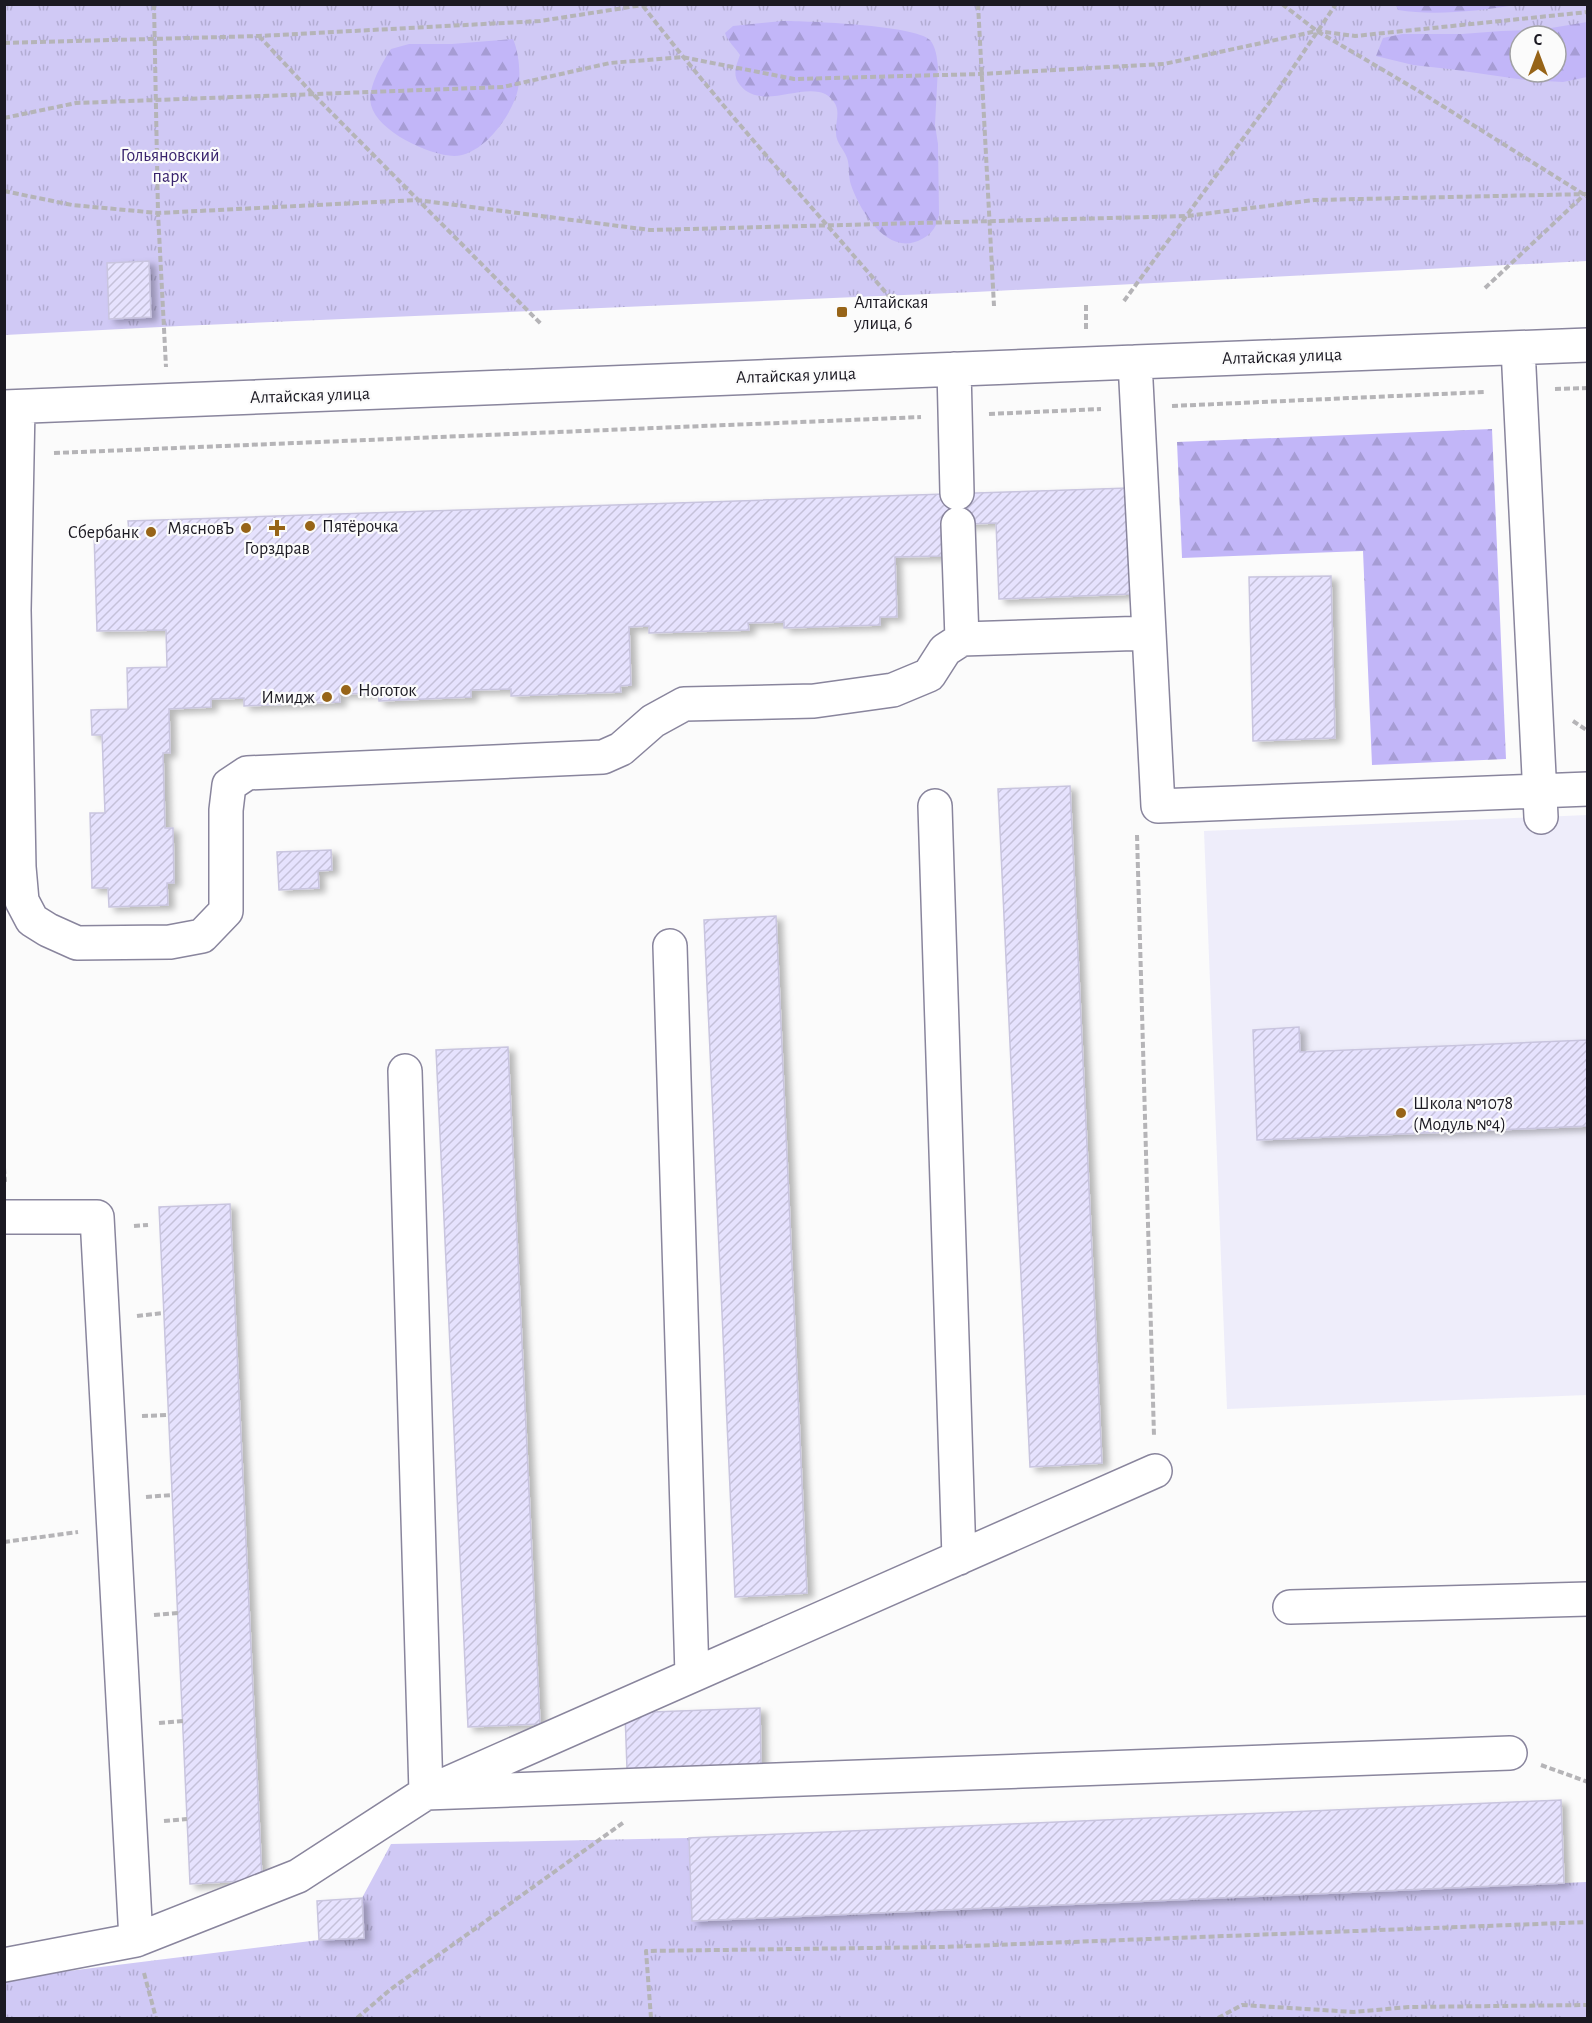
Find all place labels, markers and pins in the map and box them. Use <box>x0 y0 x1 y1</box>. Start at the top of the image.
place label: Алтайская улица, 6 <box>853 294 928 333</box>
marker: Алтайская улица, 6 <box>835 305 849 319</box>
place label: Пятёрочка <box>322 518 399 536</box>
marker: Пятёрочка <box>303 519 317 533</box>
place label: МясновЪ <box>167 520 234 538</box>
marker: МясновЪ <box>239 521 253 535</box>
marker: Горздрав <box>270 521 284 535</box>
place label: Сбербанк <box>68 523 140 542</box>
marker: Сбербанк <box>144 525 158 539</box>
place label: Горздрав <box>244 540 310 558</box>
place label: Ноготок <box>358 682 417 700</box>
marker: Ноготок <box>339 683 353 697</box>
place label: Имидж <box>261 689 315 707</box>
marker: Имидж <box>320 690 334 704</box>
place label: Школа №1078 (Модуль №4) <box>1413 1095 1513 1134</box>
marker: Школа №1078 (Модуль №4) <box>1394 1106 1408 1120</box>

